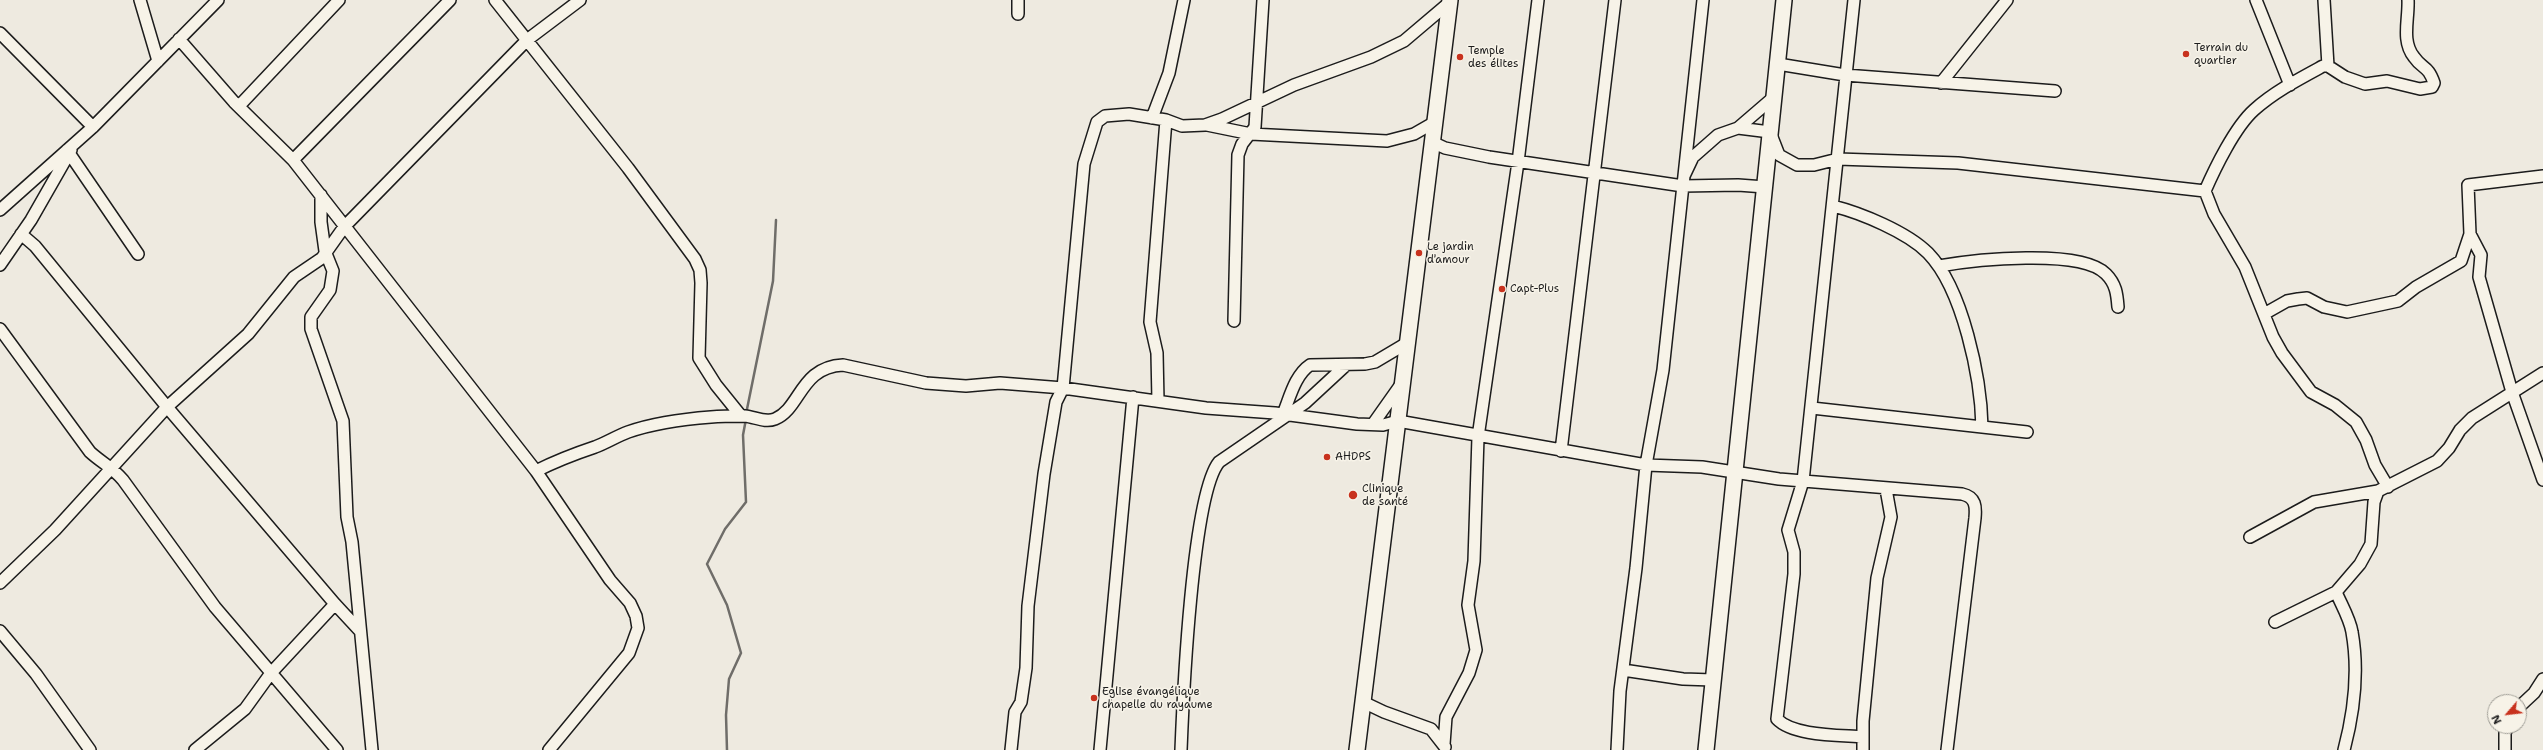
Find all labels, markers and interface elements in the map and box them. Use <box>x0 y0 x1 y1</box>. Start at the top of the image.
place label: Terrain du quartier <box>2194 41 2248 67</box>
place label: Temple des élites <box>1468 44 1519 70</box>
marker: Terrain du quartier <box>2181 49 2191 59</box>
marker: Temple des élites <box>1455 52 1465 62</box>
place label: Le jardin d'amour <box>1427 240 1474 266</box>
marker: Le jardin d'amour <box>1414 248 1424 258</box>
place label: Capt-Plus <box>1510 282 1559 296</box>
marker: Capt-Plus <box>1497 284 1507 294</box>
place label: AHDPS <box>1335 450 1371 464</box>
marker: AHDPS <box>1322 452 1332 462</box>
place label: Clinique de santé <box>1362 482 1408 508</box>
marker: Clinique de santé <box>1347 489 1359 501</box>
place label: Eglise évangélique chapelle du rayaume <box>1102 685 1213 711</box>
marker: Eglise évangélique chapelle du rayaume <box>1089 693 1099 703</box>
north arrow <box>2487 694 2527 734</box>
text: N <box>2488 712 2506 727</box>

